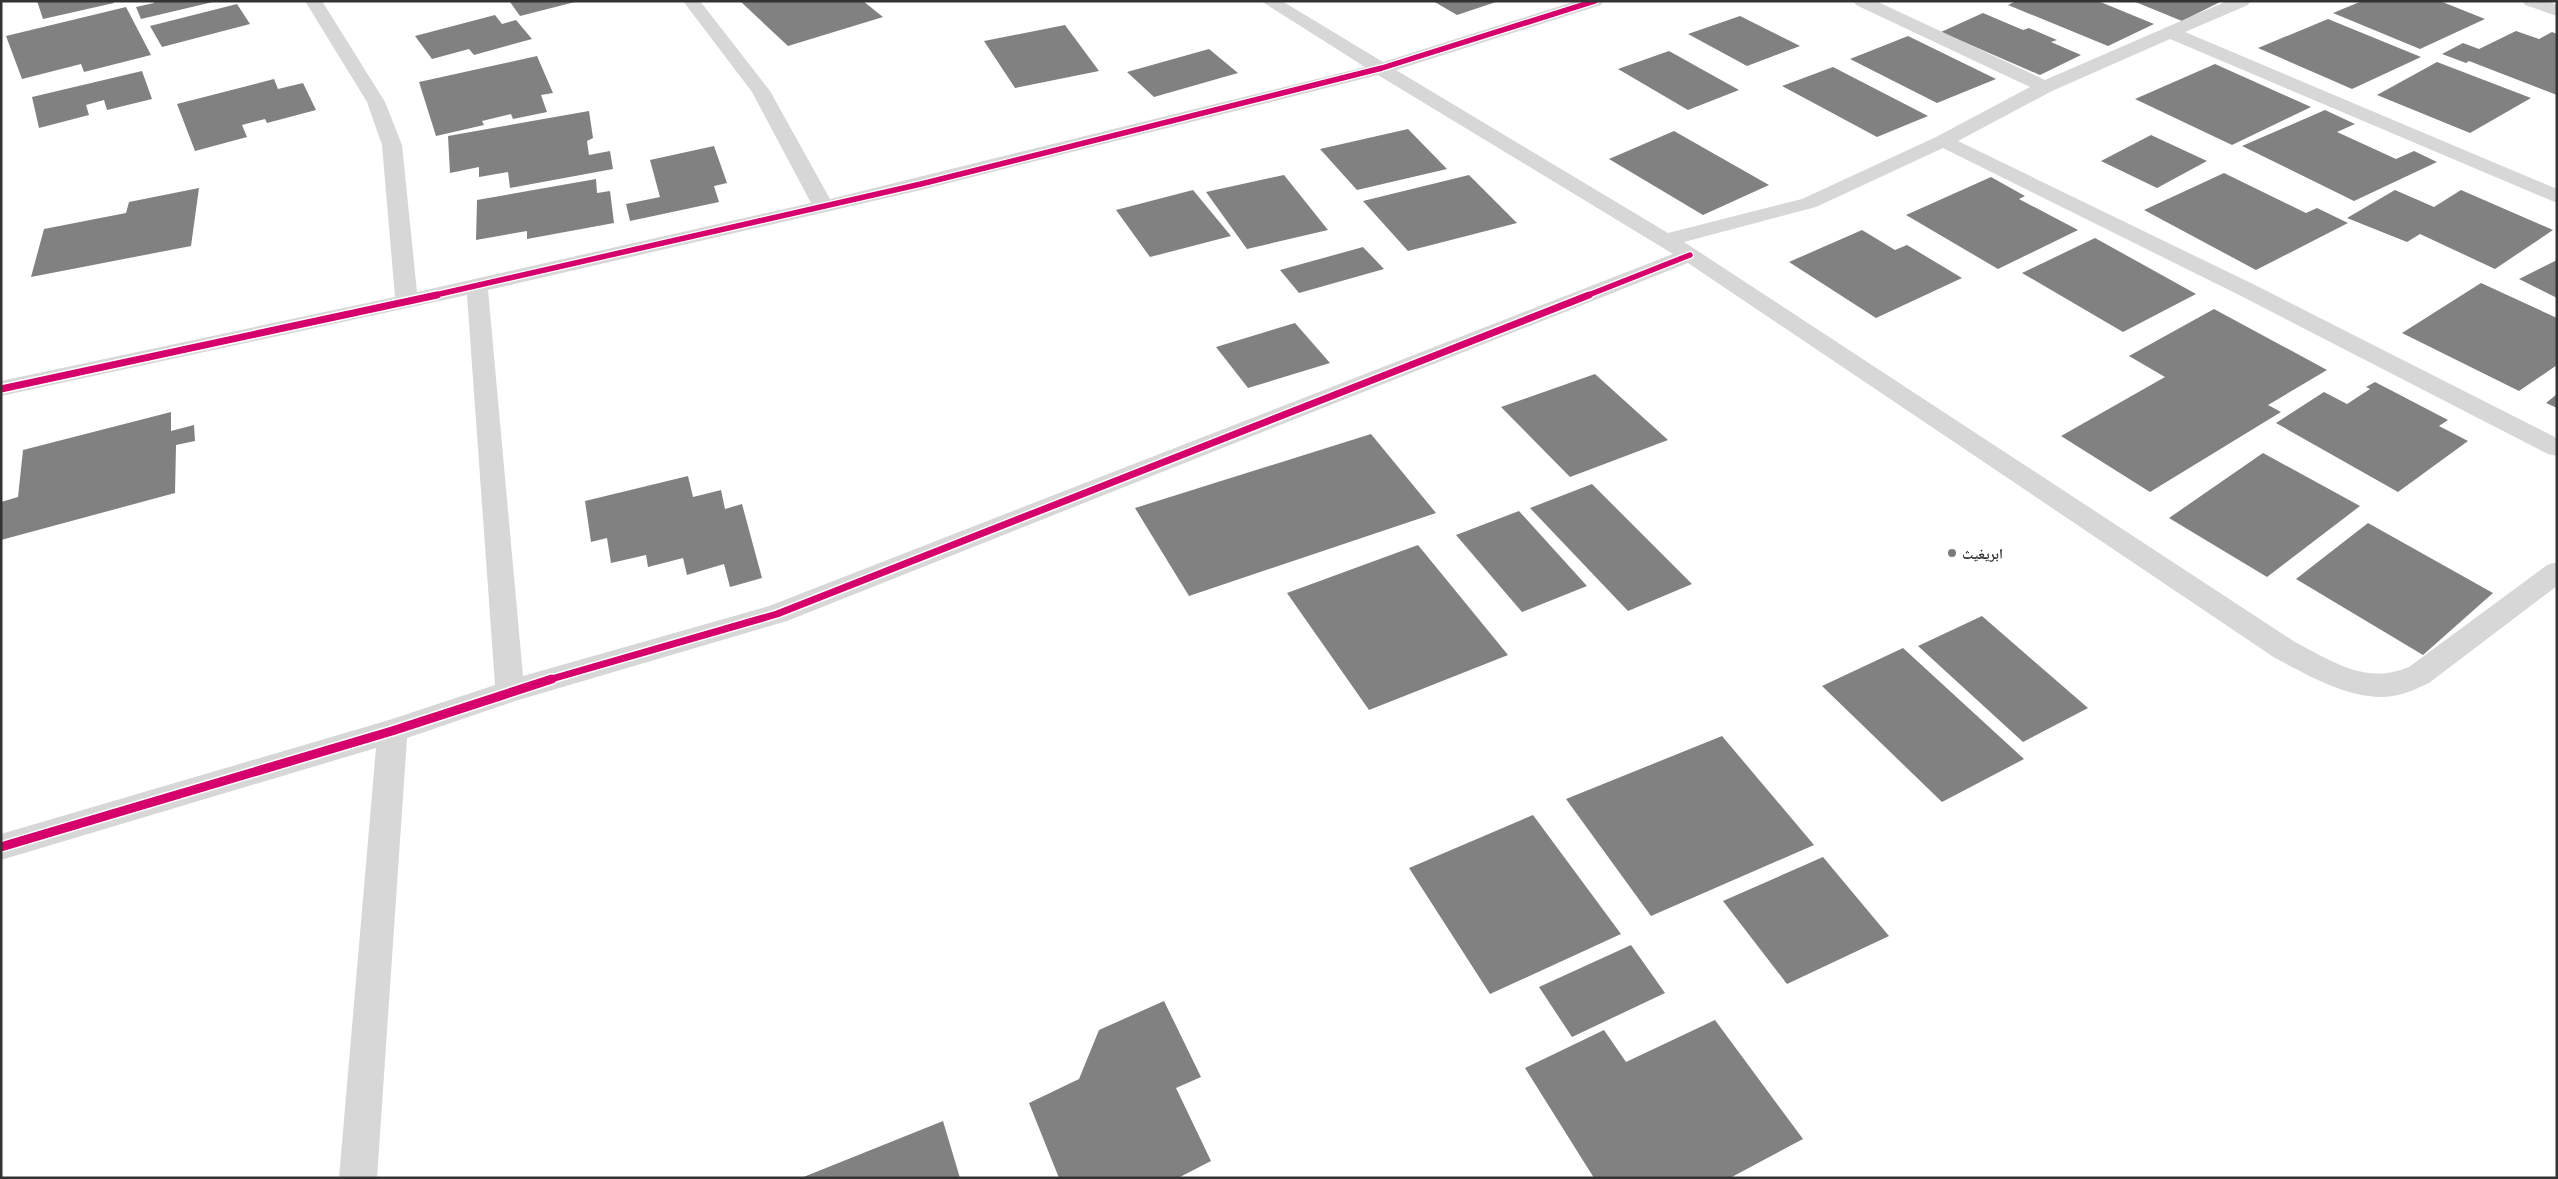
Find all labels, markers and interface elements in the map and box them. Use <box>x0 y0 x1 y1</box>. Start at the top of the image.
place label: ابريغيث <box>1962 545 2003 562</box>
marker: ابريغيث <box>1946 547 1958 559</box>

